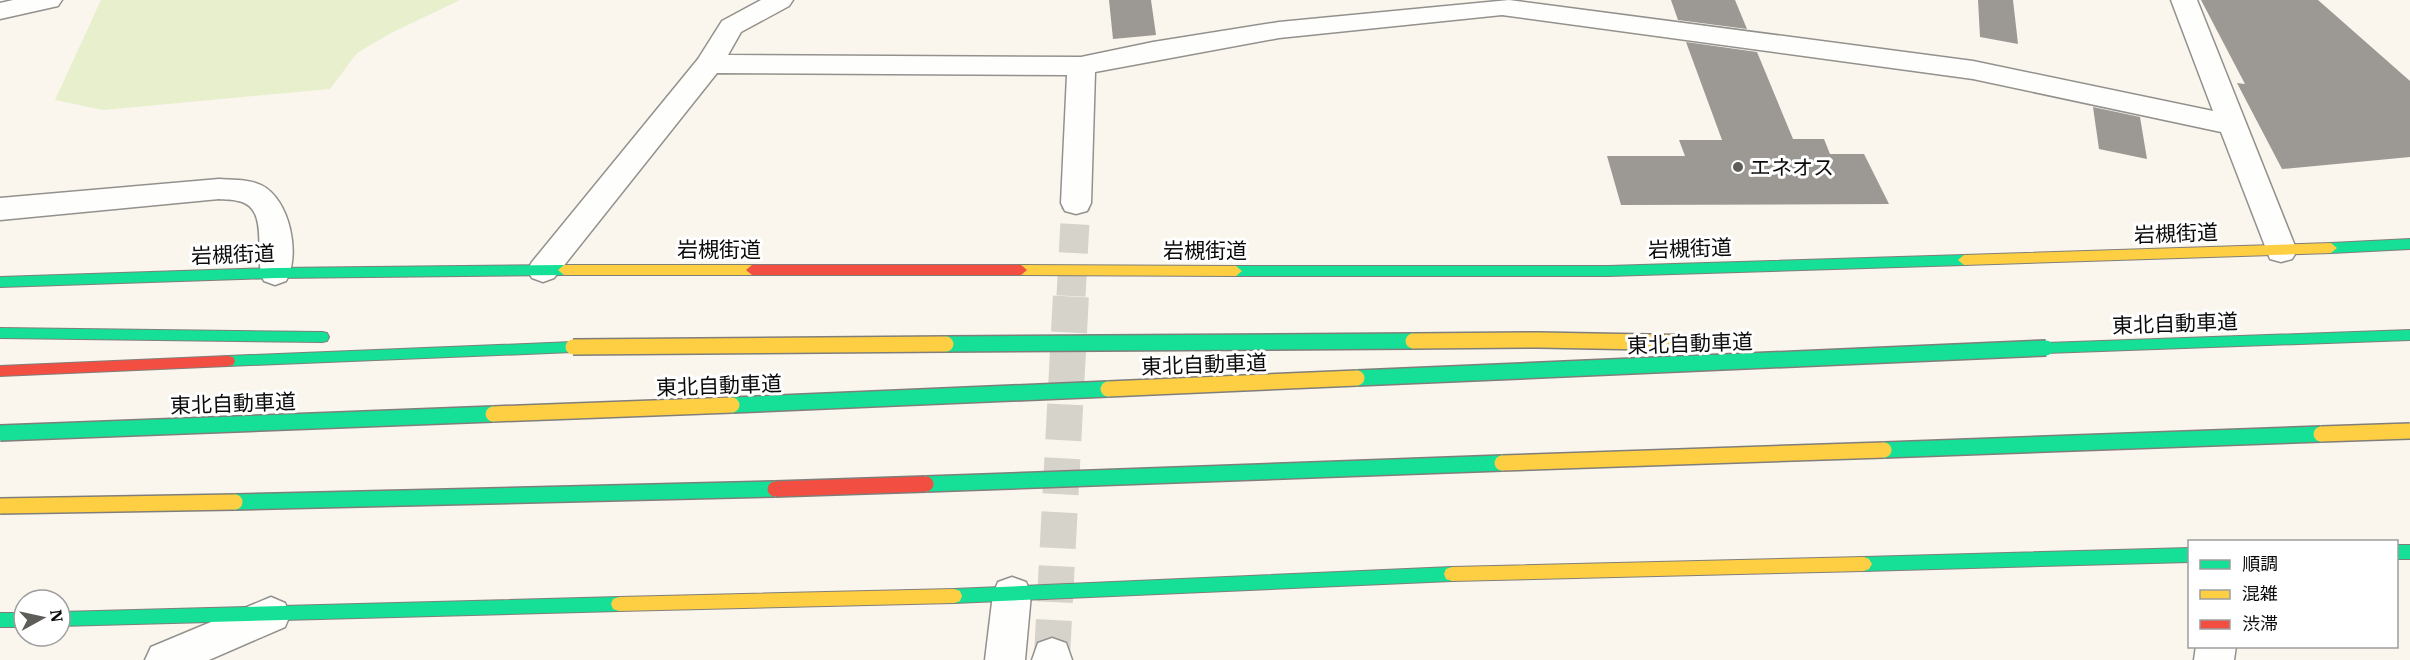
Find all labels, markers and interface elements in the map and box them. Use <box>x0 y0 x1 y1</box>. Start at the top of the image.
place label: エネオス <box>1750 153 1834 181</box>
marker: エネオス <box>1731 160 1745 174</box>
street label: 岩槻街道 <box>2134 218 2218 248</box>
street label: 岩槻街道 <box>1648 233 1732 263</box>
street label: 岩槻街道 <box>677 235 761 263</box>
street label: 岩槻街道 <box>1163 236 1247 264</box>
street label: 岩槻街道 <box>191 239 275 269</box>
street label: 東北自動車道 <box>2112 307 2238 339</box>
street label: 東北自動車道 <box>1627 327 1753 359</box>
street label: 東北自動車道 <box>1141 348 1267 380</box>
street label: 東北自動車道 <box>656 369 782 401</box>
street label: 東北自動車道 <box>170 387 296 419</box>
legend <box>2188 540 2398 648</box>
text: 順調 <box>2242 552 2278 575</box>
text: 混雑 <box>2242 582 2278 605</box>
north arrow <box>12 588 72 648</box>
text: N <box>46 608 68 624</box>
text: 渋滞 <box>2242 612 2278 635</box>

